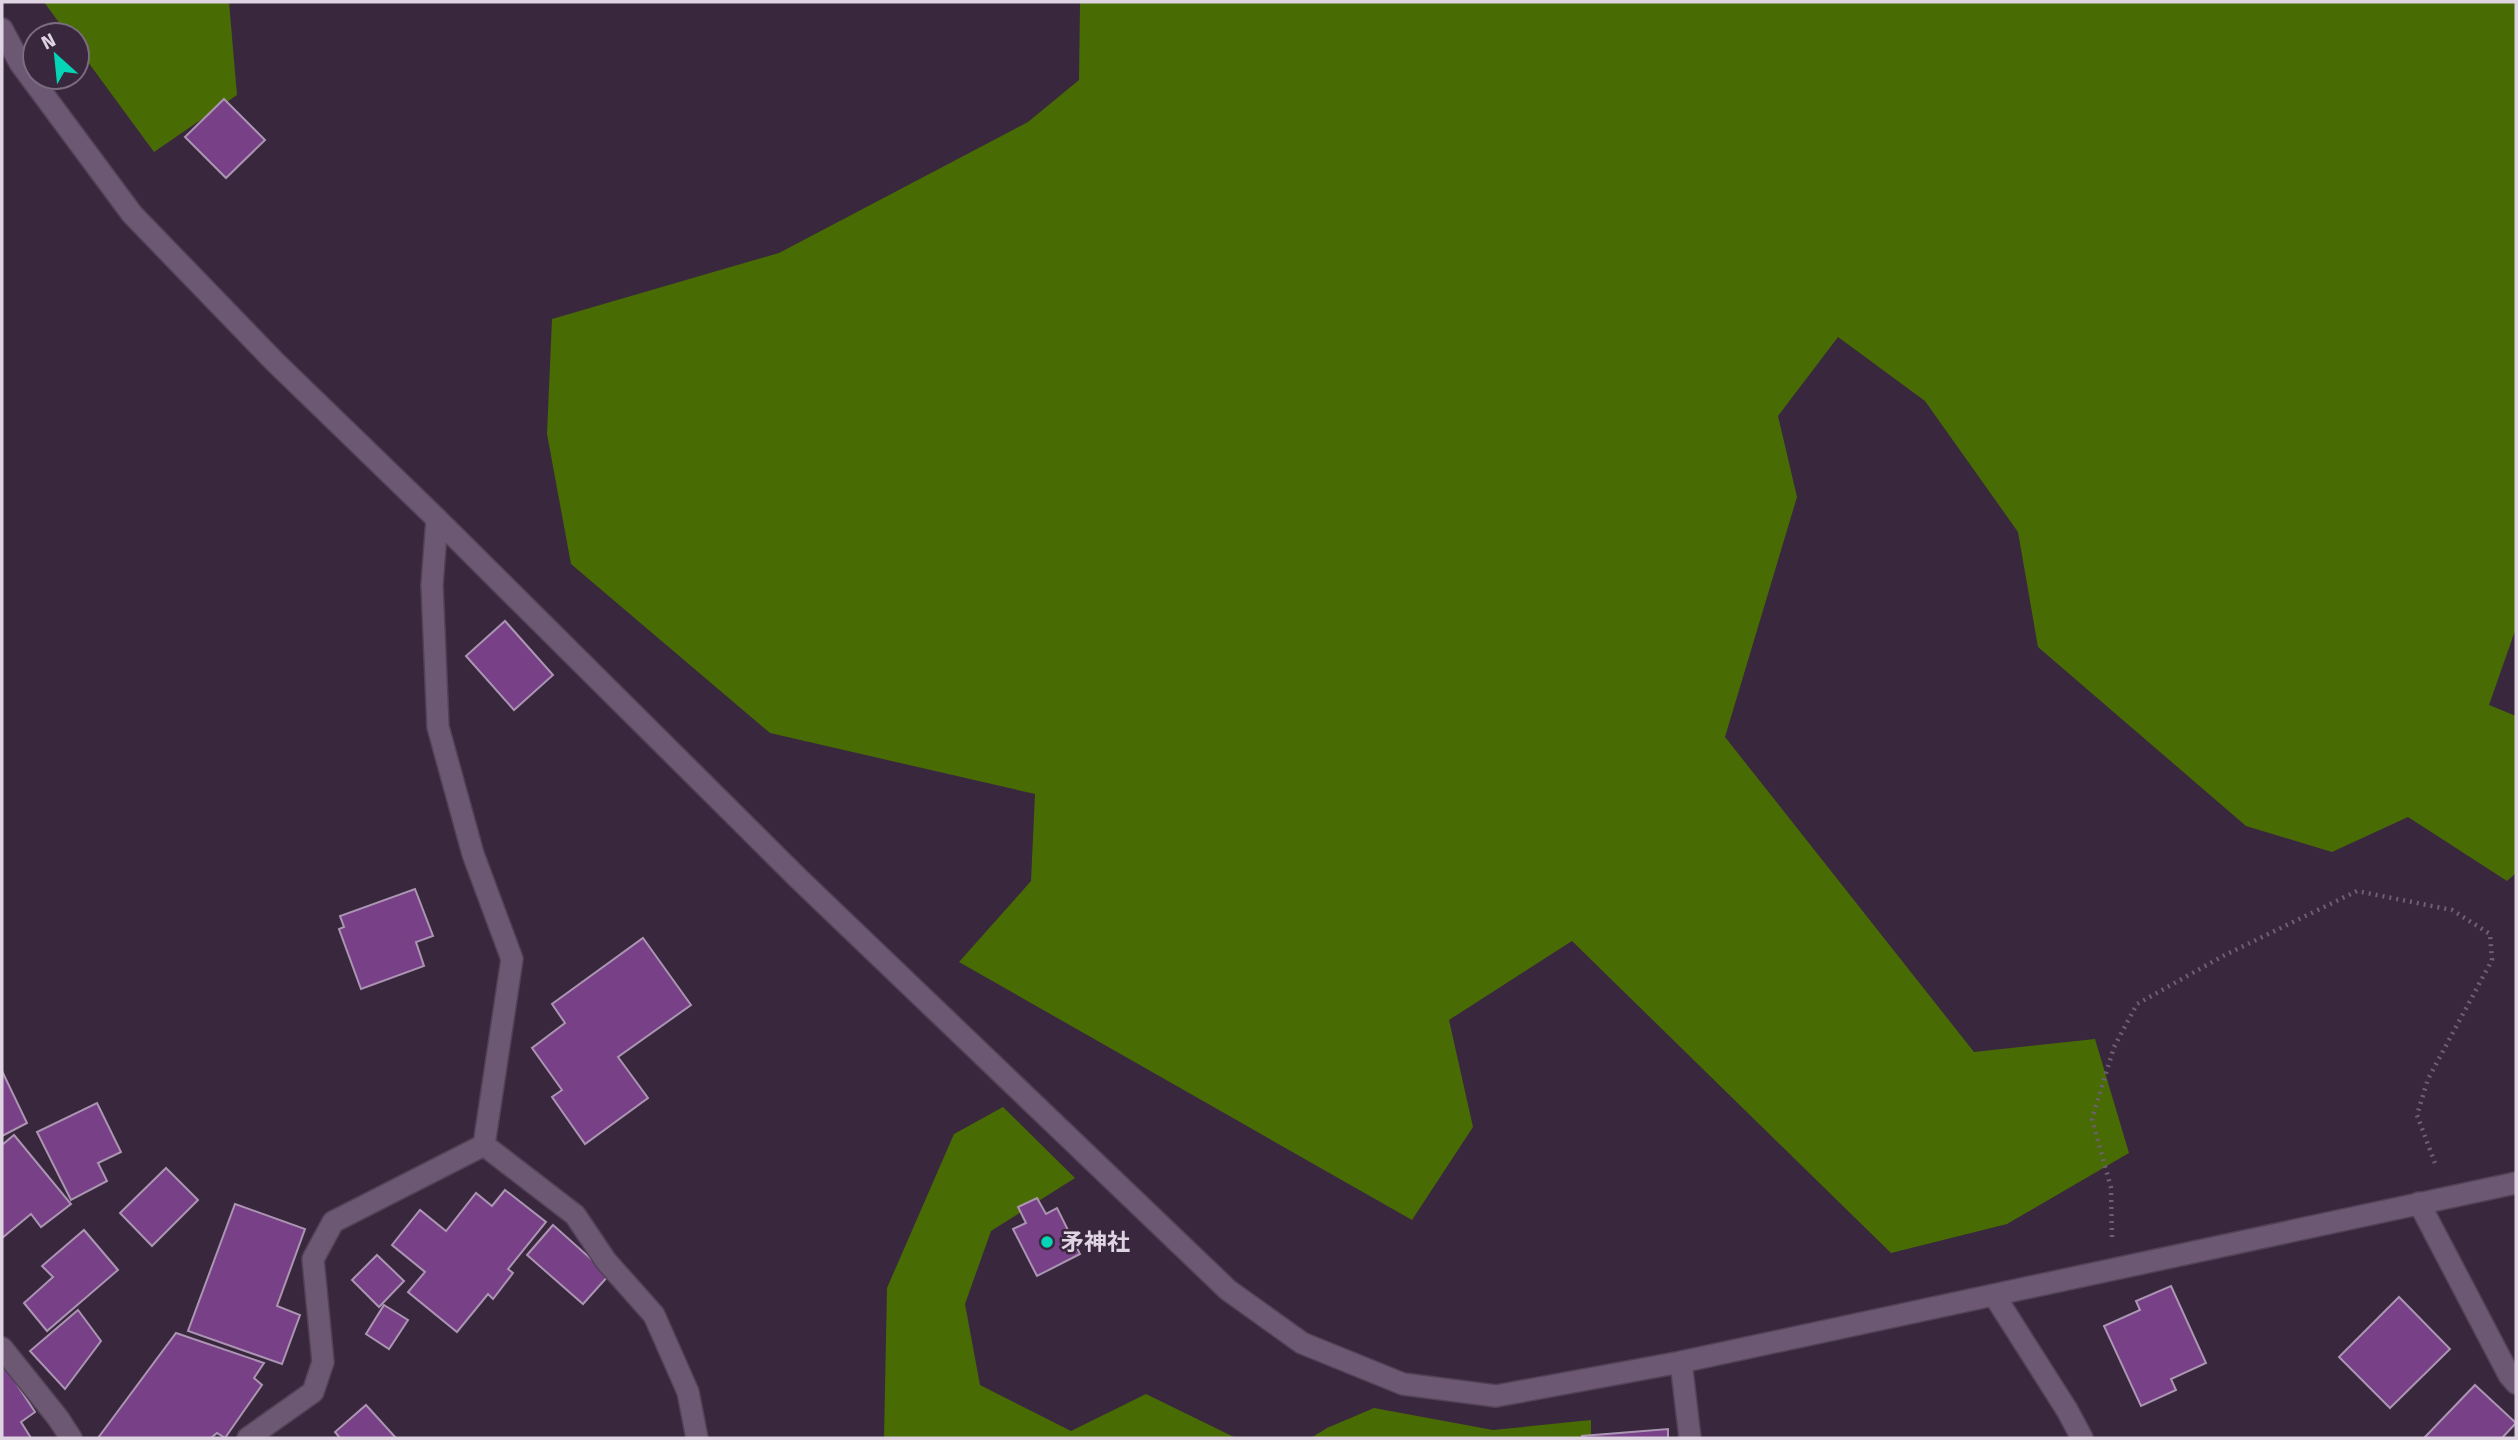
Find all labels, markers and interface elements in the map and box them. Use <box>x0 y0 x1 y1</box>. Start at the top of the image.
north arrow <box>21 21 91 91</box>
text: N <box>38 28 59 54</box>
place label: 矛神社 <box>1061 1228 1130 1256</box>
marker: 矛神社 <box>1039 1234 1055 1250</box>

